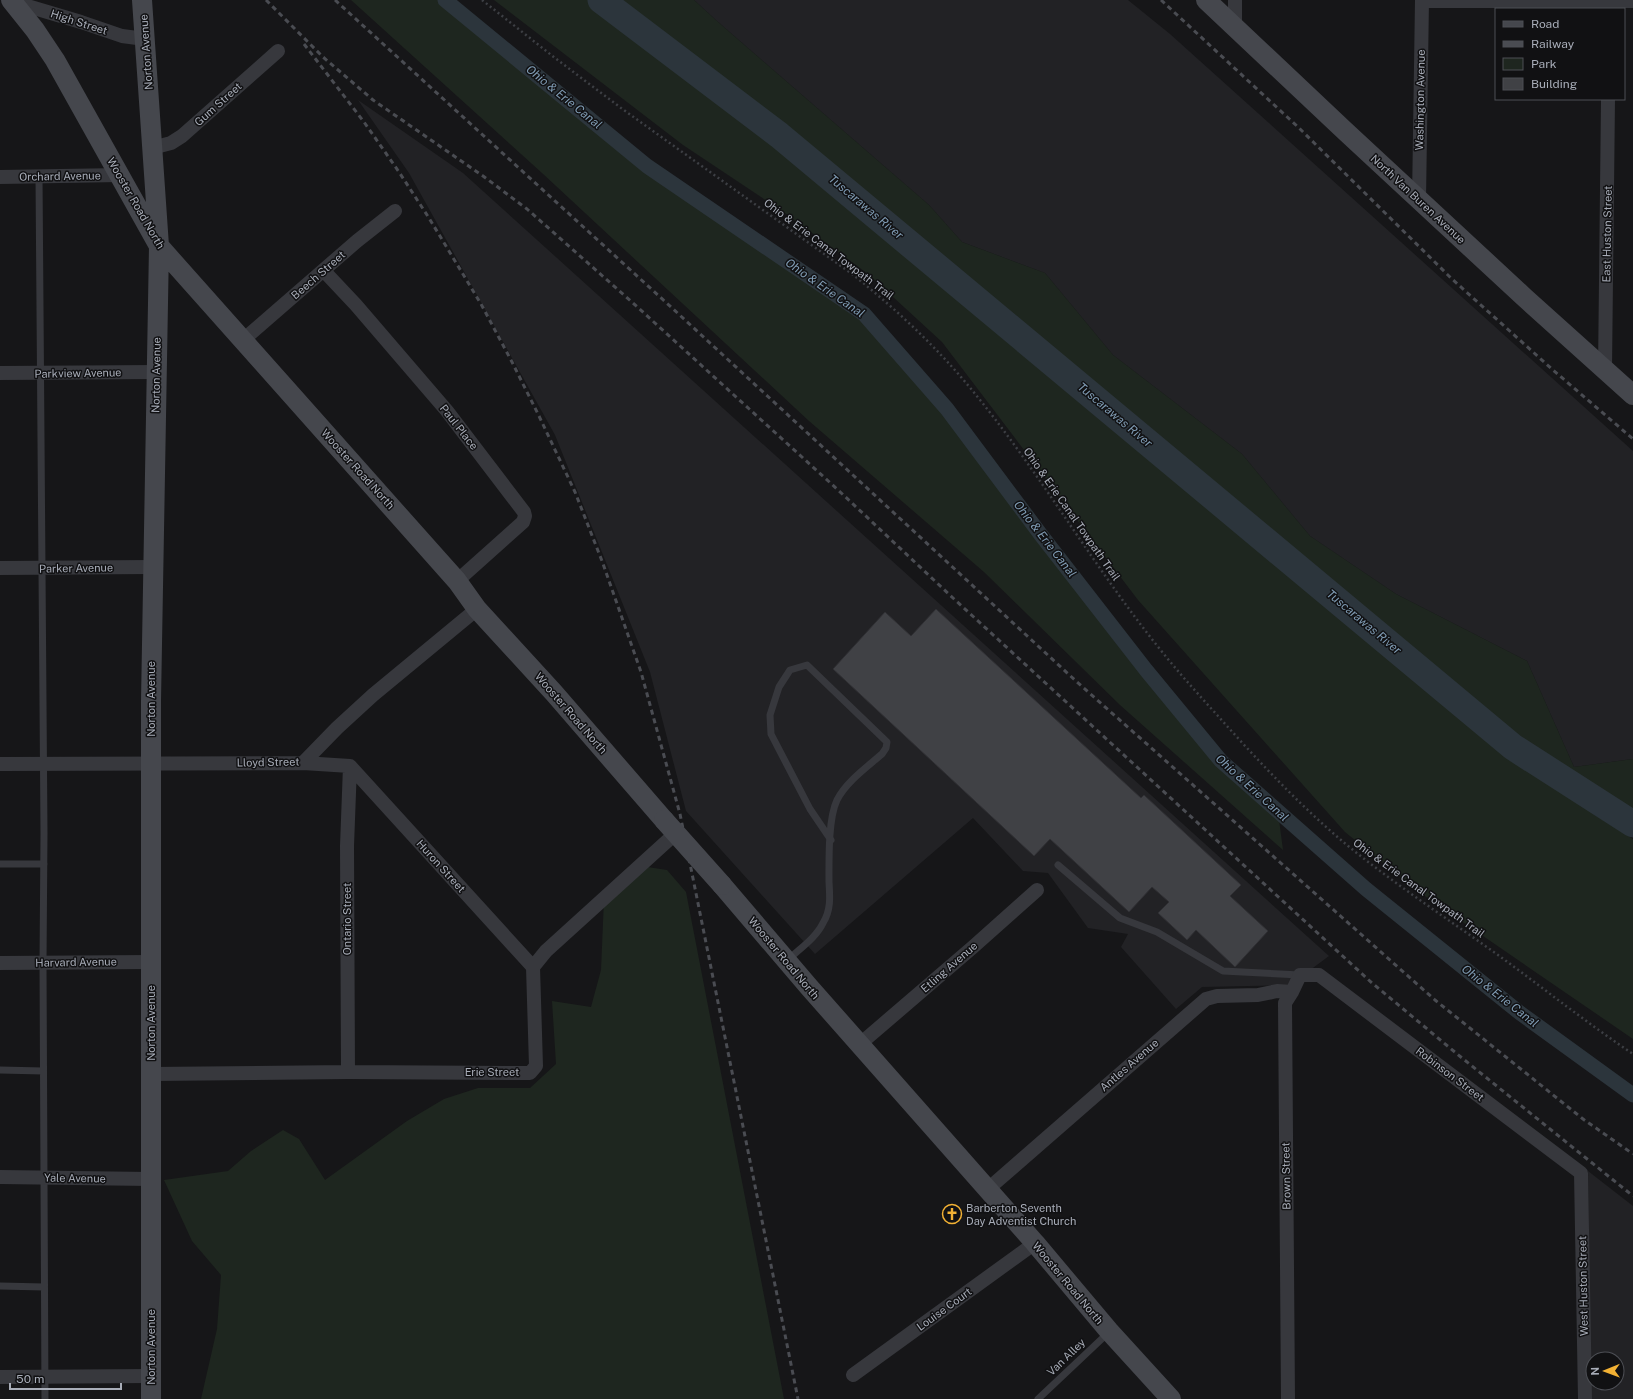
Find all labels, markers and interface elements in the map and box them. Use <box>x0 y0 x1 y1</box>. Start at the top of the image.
street label: High Street <box>49 7 109 37</box>
legend <box>1495 8 1625 100</box>
street label: Norton Avenue <box>137 14 155 90</box>
text: Road <box>1531 17 1559 31</box>
text: Railway <box>1531 37 1575 51</box>
street label: Washington Avenue <box>1413 49 1427 151</box>
text: Park <box>1531 57 1557 71</box>
water label: Ohio & Erie Canal <box>523 62 605 132</box>
text: Building <box>1531 77 1577 91</box>
street label: Gum Street <box>192 80 244 128</box>
street label: North Van Buren Avenue <box>1368 152 1468 246</box>
street label: Wooster Road North <box>105 155 167 251</box>
street label: Orchard Avenue <box>19 169 101 183</box>
water label: Tuscarawas River <box>826 172 906 243</box>
street label: East Huston Street <box>1600 185 1614 283</box>
street label: Ohio & Erie Canal Towpath Trail <box>761 196 897 302</box>
street label: Beech Street <box>289 249 347 301</box>
water label: Ohio & Erie Canal <box>783 255 867 321</box>
street label: Norton Avenue <box>149 337 163 413</box>
street label: Parkview Avenue <box>34 366 122 380</box>
water label: Tuscarawas River <box>1075 380 1155 451</box>
street label: Paul Place <box>438 402 480 452</box>
street label: Wooster Road North <box>319 427 397 511</box>
street label: Ohio & Erie Canal Towpath Trail <box>1021 445 1123 583</box>
water label: Ohio & Erie Canal <box>1011 498 1079 580</box>
street label: Parker Avenue <box>39 561 113 575</box>
water label: Tuscarawas River <box>1324 587 1404 658</box>
street label: Norton Avenue <box>145 661 157 737</box>
street label: Wooster Road North <box>533 670 609 756</box>
water label: Ohio & Erie Canal <box>1213 752 1291 824</box>
street label: Lloyd Street <box>237 755 299 769</box>
street label: Ohio & Erie Canal Towpath Trail <box>1351 836 1487 940</box>
street label: Huron Street <box>414 837 468 895</box>
street label: Ontario Street <box>341 883 353 955</box>
street label: Wooster Road North <box>746 915 822 1001</box>
street label: Etling Avenue <box>918 939 980 995</box>
street label: Harvard Avenue <box>35 955 117 969</box>
water label: Ohio & Erie Canal <box>1459 962 1541 1030</box>
street label: Norton Avenue <box>145 985 157 1061</box>
street label: Antles Avenue <box>1097 1036 1161 1094</box>
street label: Robinson Street <box>1414 1045 1486 1103</box>
street label: Erie Street <box>465 1066 519 1078</box>
street label: Brown Street <box>1279 1142 1293 1210</box>
street label: Yale Avenue <box>44 1171 106 1185</box>
place label: Barberton Seventh Day Adventist Church <box>966 1202 1076 1227</box>
church icon: Barberton Seventh Day Adventist Church <box>941 1203 963 1225</box>
street label: West Huston Street <box>1576 1236 1590 1336</box>
street label: Wooster Road North <box>1030 1240 1106 1326</box>
street label: Louise Court <box>914 1285 974 1333</box>
street label: Norton Avenue <box>145 1309 157 1385</box>
street label: Van Alley <box>1045 1336 1088 1378</box>
north arrow <box>1585 1351 1625 1391</box>
scale bar <box>10 1365 121 1391</box>
text: N <box>1589 1367 1601 1376</box>
text: 50 m <box>16 1372 44 1386</box>

